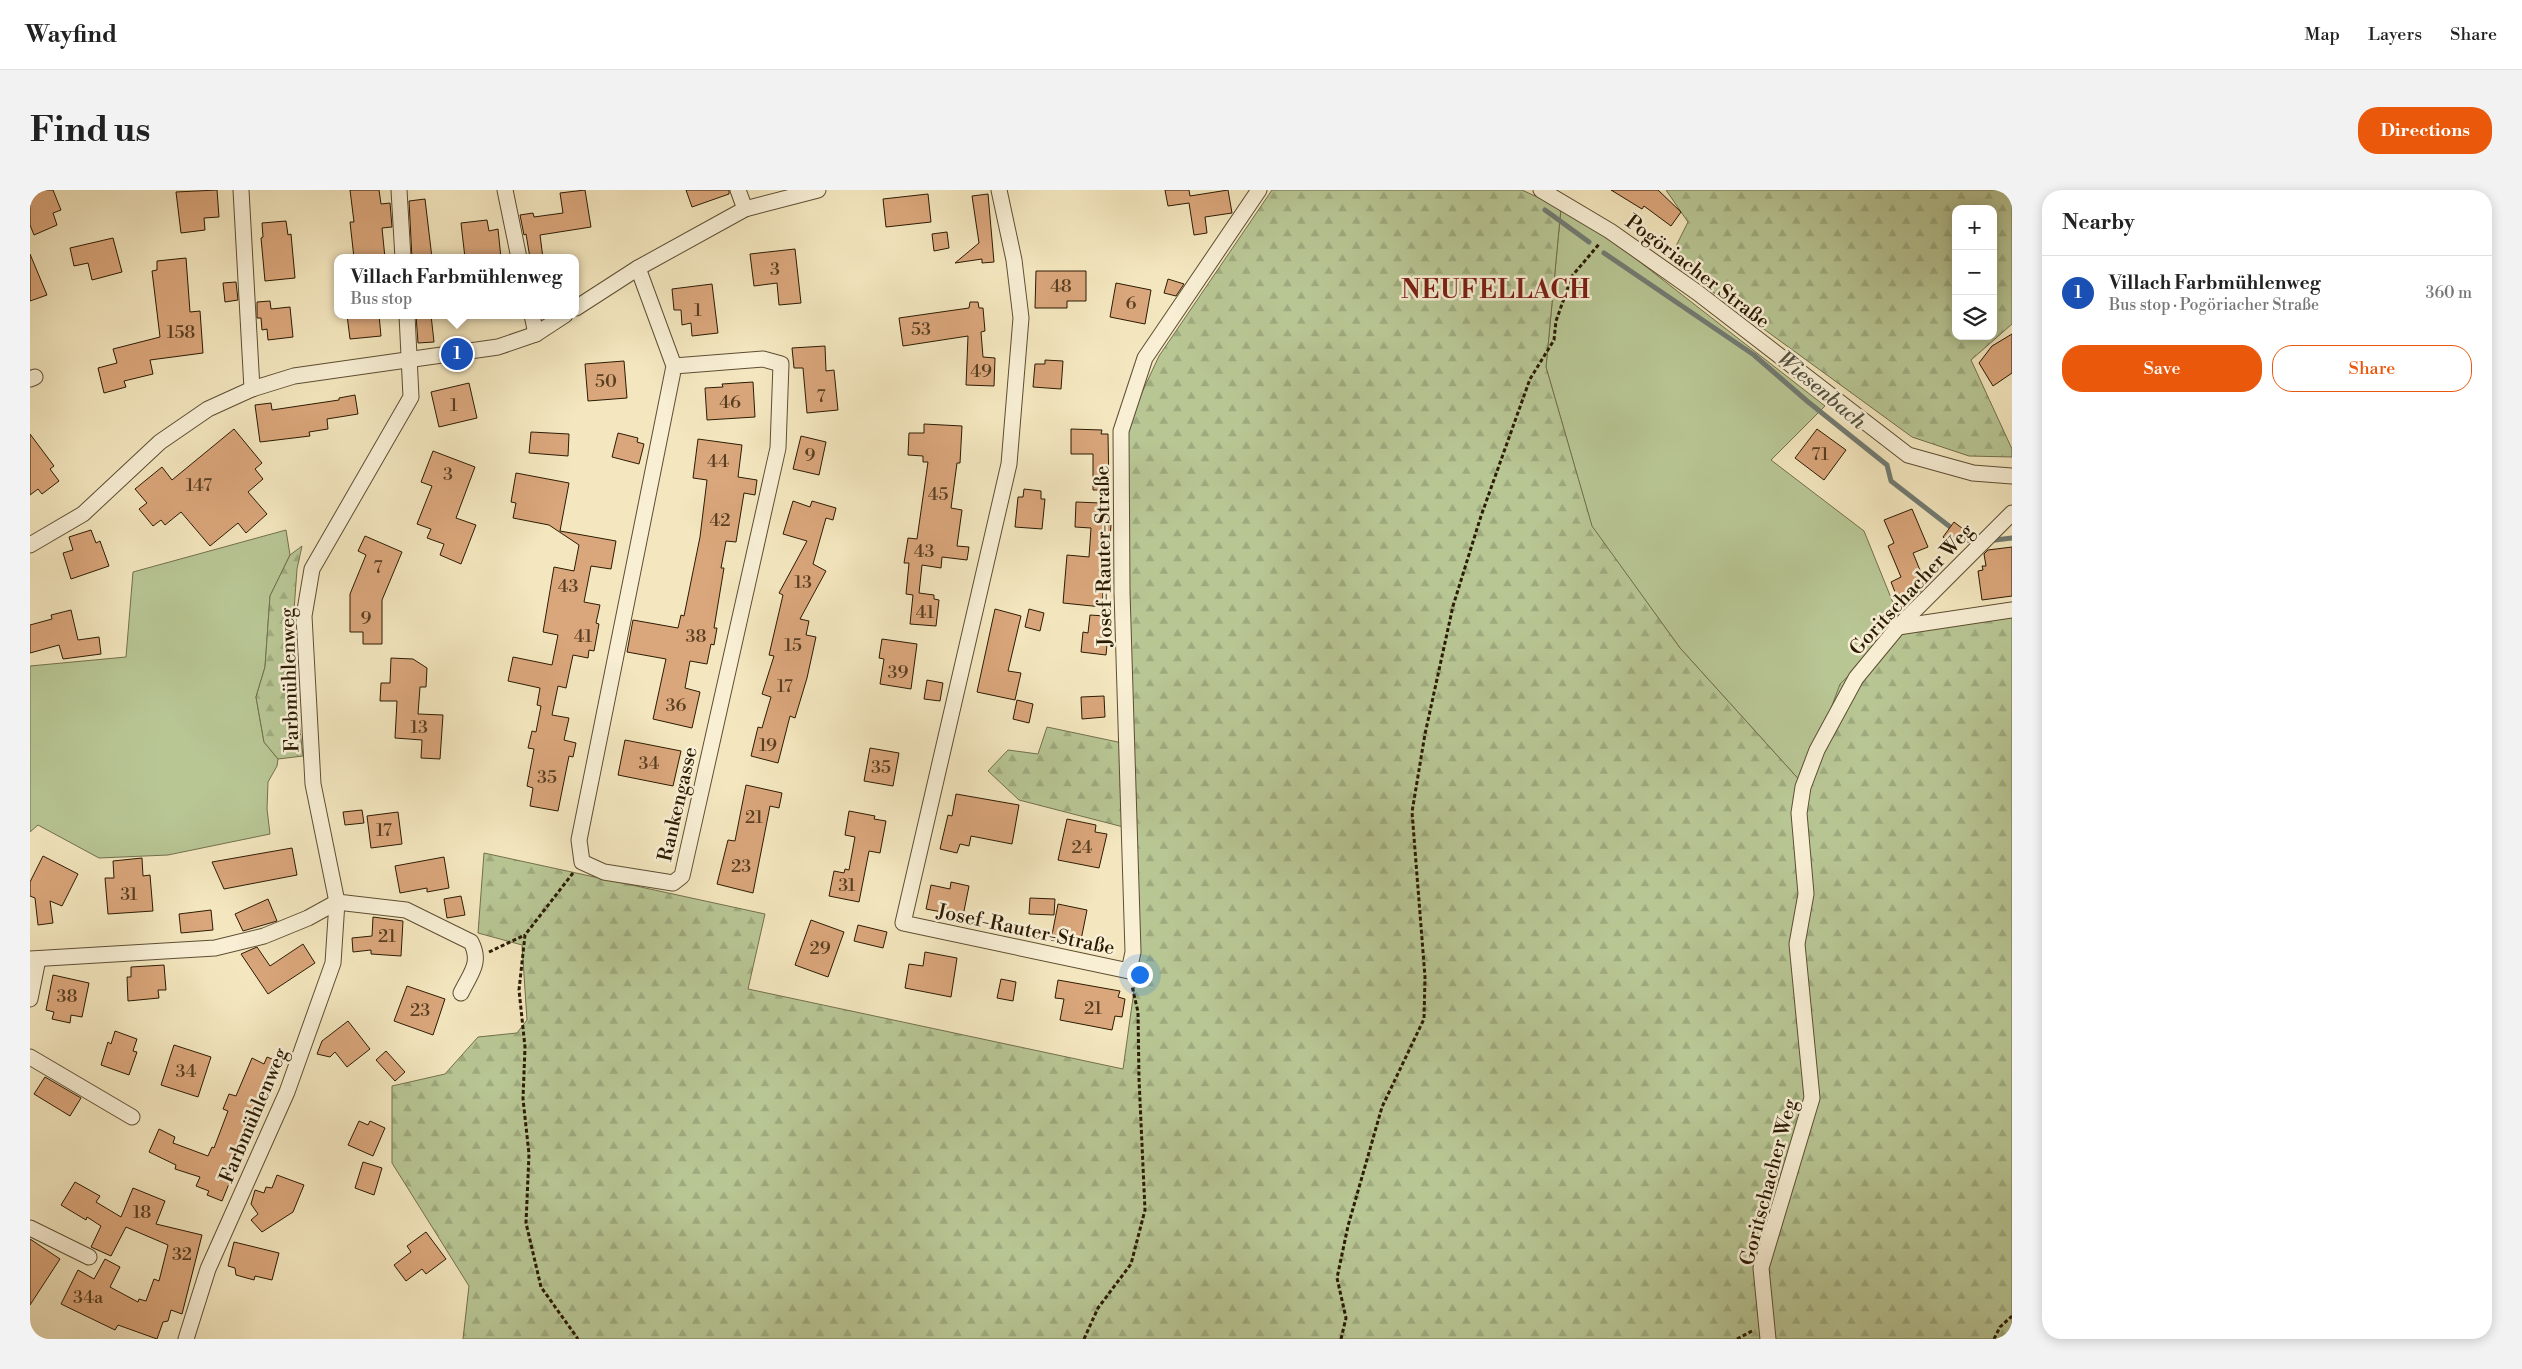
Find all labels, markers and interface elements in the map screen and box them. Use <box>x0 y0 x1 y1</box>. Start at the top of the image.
text: Wayfind <box>25 20 117 50</box>
text: Map <box>2305 23 2340 46</box>
text: Layers <box>2368 23 2422 46</box>
text: Share <box>2450 23 2497 46</box>
button: Directions <box>2358 107 2492 154</box>
text: Find us <box>30 109 150 152</box>
map controls <box>1952 205 1997 340</box>
button: + <box>1952 205 1997 250</box>
street label: Pogöriacher Straße <box>1620 210 1774 335</box>
text: Nearby <box>2062 210 2135 236</box>
button: − <box>1952 250 1997 295</box>
popup <box>334 254 579 319</box>
house number: 3 <box>770 258 780 281</box>
text: Villach Farbmühlenweg <box>351 265 562 289</box>
text: Villach Farbmühlenweg <box>2109 271 2320 295</box>
house number: 48 <box>1050 275 1072 298</box>
district label: NEUFELLACH <box>1401 275 1591 306</box>
text: 1 <box>2074 283 2082 303</box>
text: 360 m <box>2426 283 2472 303</box>
text: Bus stop <box>351 289 412 309</box>
house number: 6 <box>1126 292 1137 315</box>
button: layers <box>1952 295 1997 340</box>
text: Bus stop · Pogöriacher Straße <box>2109 295 2319 315</box>
house number: 1 <box>694 299 702 322</box>
house number: 53 <box>911 318 931 341</box>
house number: 158 <box>167 321 195 344</box>
pin: 1 <box>441 335 473 373</box>
button: Save <box>2062 345 2262 392</box>
button: Share <box>2272 345 2472 392</box>
water label: Wiesenbach <box>1772 346 1871 435</box>
house number: 49 <box>970 360 992 383</box>
house number: 50 <box>595 370 617 393</box>
house number: 7 <box>816 385 826 408</box>
house number: 46 <box>719 391 741 414</box>
house number: 1 <box>450 394 458 417</box>
house number: 71 <box>1811 443 1829 466</box>
house number: 9 <box>805 444 816 467</box>
house number: 44 <box>707 450 729 473</box>
house number: 3 <box>443 463 453 486</box>
street label: Josef-Rauter-Straße <box>1090 465 1119 648</box>
house number: 147 <box>186 474 212 497</box>
house number: 45 <box>928 483 948 506</box>
house number: 42 <box>710 509 730 532</box>
street label: Goritschacher Weg <box>1845 518 1980 661</box>
house number: 43 <box>914 540 934 563</box>
house number: 7 <box>373 556 383 579</box>
house number: 13 <box>794 571 812 594</box>
house number: 43 <box>558 575 578 598</box>
house number: 41 <box>916 601 934 624</box>
street label: Farbmühlenweg <box>275 607 306 753</box>
house number: 9 <box>361 607 372 630</box>
house number: 41 <box>574 625 592 648</box>
house number: 38 <box>686 625 706 648</box>
house number: 15 <box>784 634 802 657</box>
house number: 39 <box>888 661 909 684</box>
house number: 17 <box>777 675 793 698</box>
house number: 36 <box>666 694 687 717</box>
house number: 13 <box>410 716 428 739</box>
house number: 19 <box>759 734 777 757</box>
street label: Rankengasse <box>653 745 704 864</box>
house number: 34 <box>639 752 660 775</box>
house number: 35 <box>871 756 891 779</box>
house number: 35 <box>537 766 557 789</box>
house number: 21 <box>745 806 763 829</box>
house number: 17 <box>376 819 392 842</box>
house number: 24 <box>1071 836 1093 859</box>
house number: 23 <box>731 855 751 878</box>
house number: 31 <box>838 874 856 897</box>
house number: 31 <box>120 883 138 906</box>
street label: Josef-Rauter-Straße <box>934 899 1117 962</box>
house number: 21 <box>378 925 396 948</box>
house number: 29 <box>809 937 831 960</box>
your location <box>1127 962 1153 988</box>
house number: 38 <box>57 985 77 1008</box>
house number: 21 <box>1084 997 1102 1020</box>
house number: 23 <box>410 999 430 1022</box>
street label: Farbmühlenweg <box>215 1043 294 1187</box>
house number: 34 <box>176 1060 197 1083</box>
street label: Goritschacher Weg <box>1735 1096 1804 1268</box>
house number: 18 <box>133 1201 151 1224</box>
house number: 32 <box>172 1243 192 1266</box>
house number: 34a <box>73 1286 104 1309</box>

